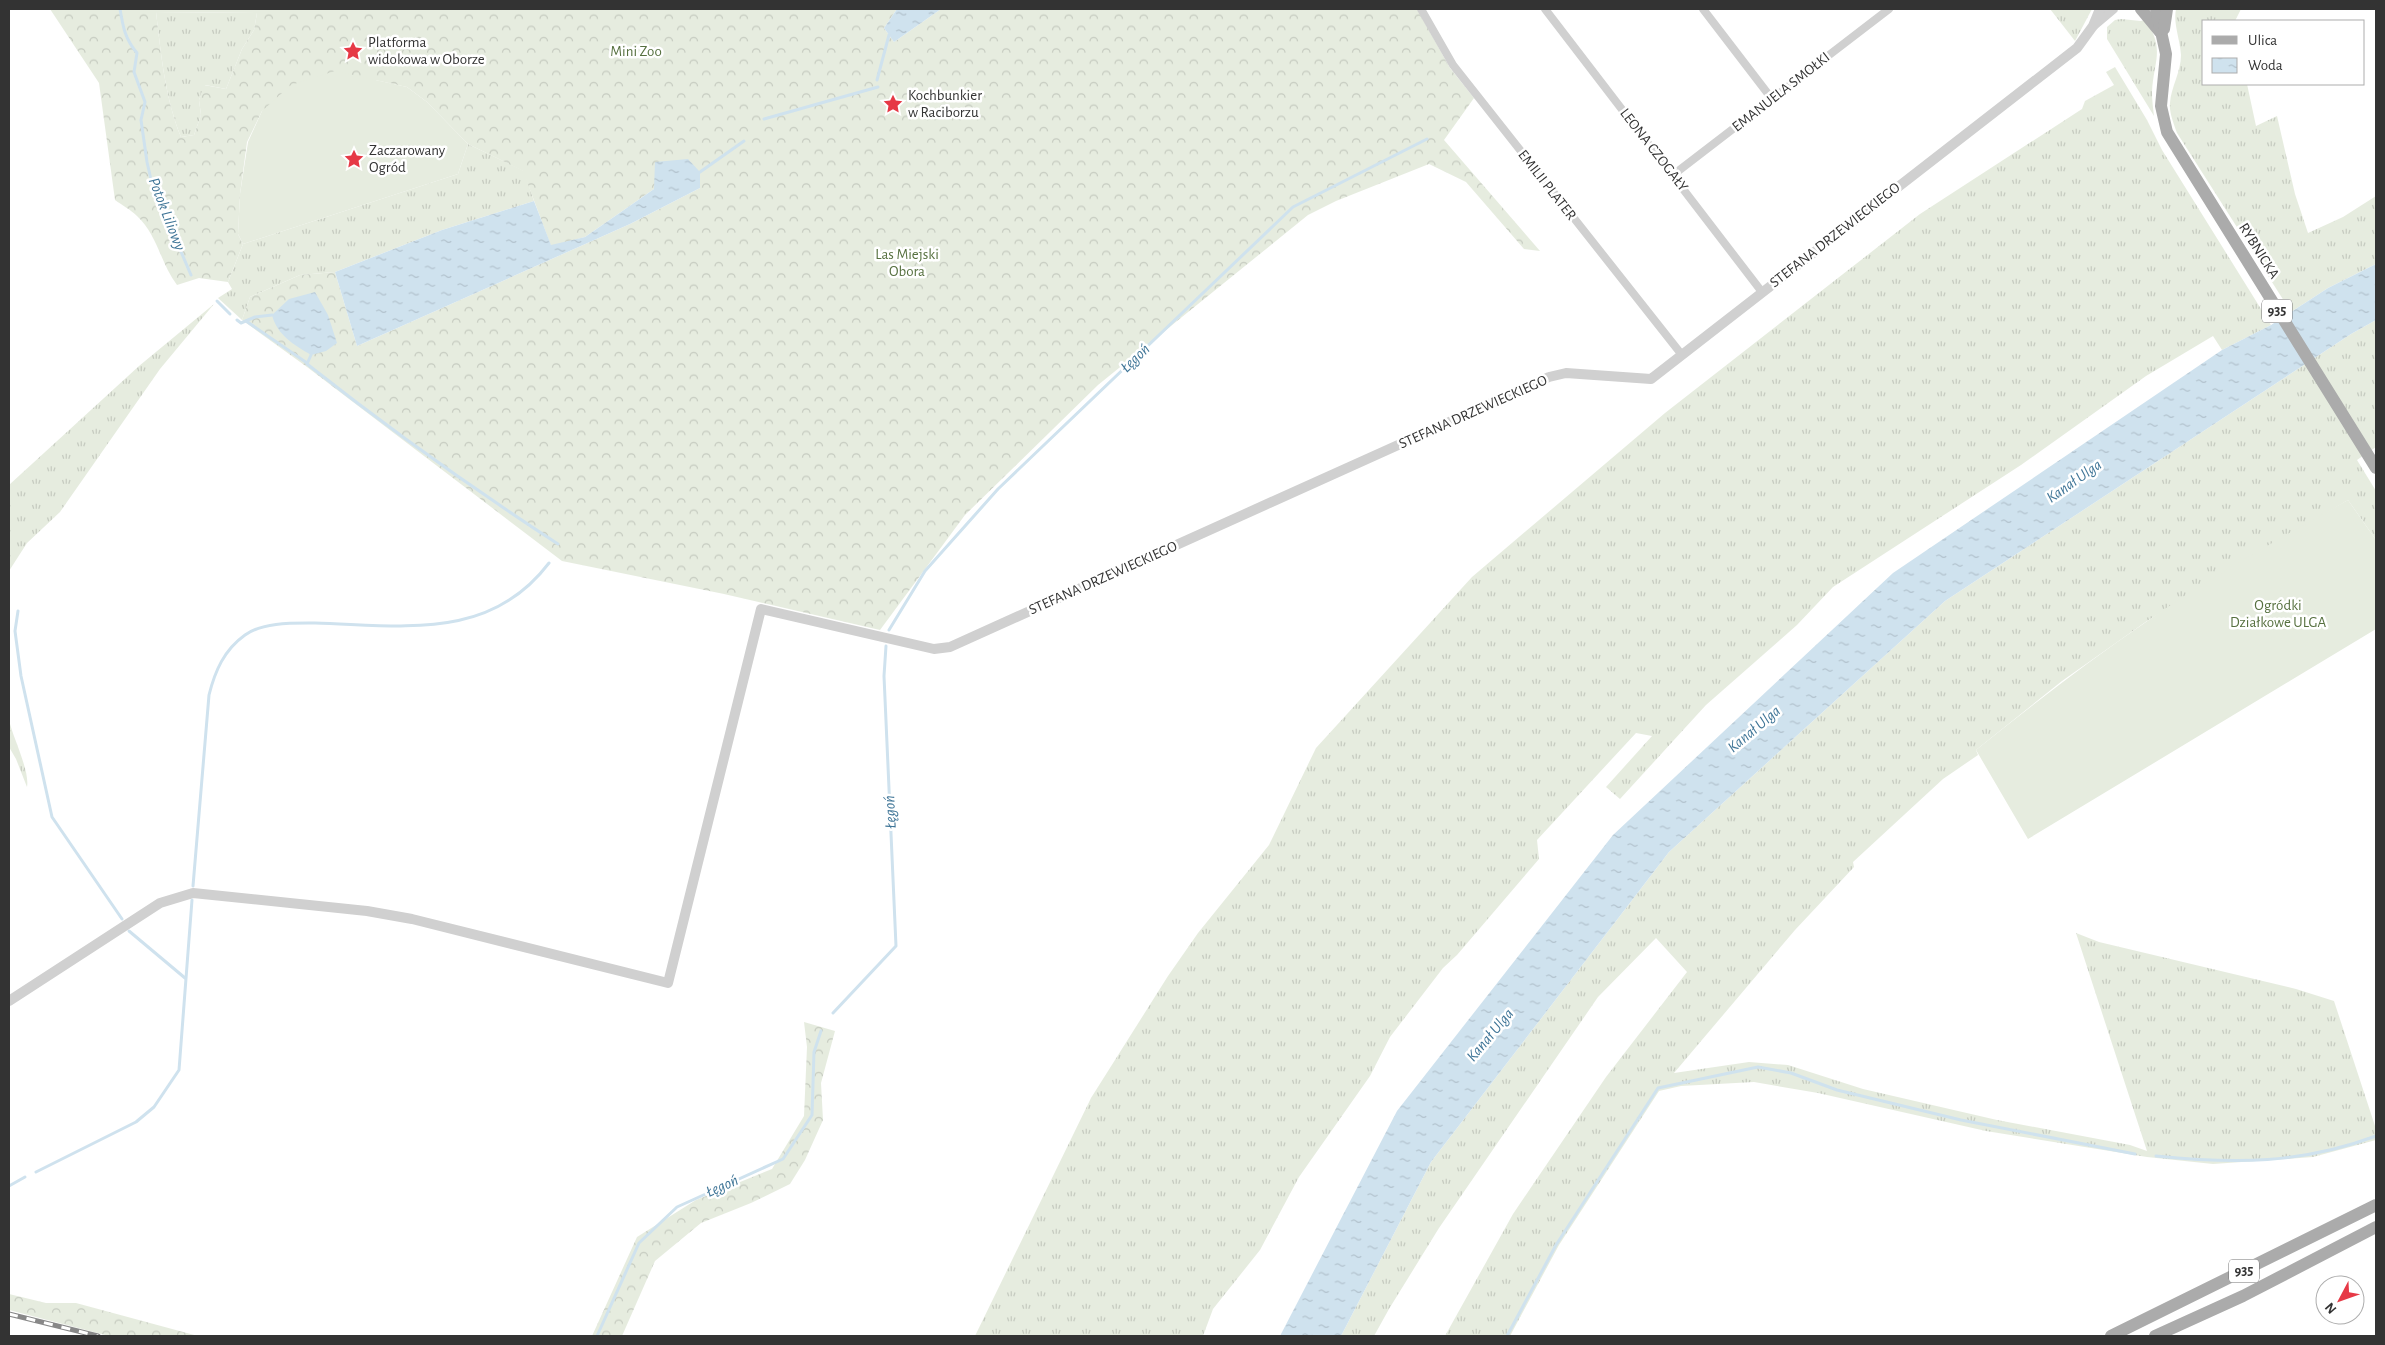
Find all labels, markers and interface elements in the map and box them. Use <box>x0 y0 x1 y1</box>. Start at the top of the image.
legend <box>2202 20 2365 85</box>
text: Ulica <box>2248 33 2277 48</box>
place label: Platforma widokowa w Oborze <box>368 35 485 67</box>
place icon: Platforma widokowa w Oborze <box>342 40 364 62</box>
park label: Mini Zoo <box>610 44 662 59</box>
street label: EMANUELA SMOŁKI <box>1729 49 1833 135</box>
text: Woda <box>2248 58 2283 73</box>
place label: Kochbunkier w Raciborzu <box>908 88 982 120</box>
place icon: Kochbunkier w Raciborzu <box>882 93 904 115</box>
street label: LEONA CZOGAŁY <box>1617 106 1691 194</box>
place label: Zaczarowany Ogród <box>369 143 446 175</box>
street label: EMILII PLATER <box>1515 147 1579 223</box>
place icon: Zaczarowany Ogród <box>343 148 365 170</box>
water label: Potok Liliowy <box>146 175 188 253</box>
street label: STEFANA DRZEWIECKIEGO <box>1767 180 1903 290</box>
street label: RYBNICKA <box>2236 221 2282 282</box>
park label: Las Miejski Obora <box>875 247 939 279</box>
road number: 935 <box>2262 300 2292 322</box>
water label: Łęgoń <box>1117 341 1153 375</box>
street label: STEFANA DRZEWIECKIEGO <box>1397 372 1549 452</box>
water label: Kanał Ulga <box>2043 456 2105 506</box>
street label: STEFANA DRZEWIECKIEGO <box>1027 538 1179 618</box>
park label: Ogródki Działkowe ULGA <box>2230 598 2326 630</box>
water label: Kanał Ulga <box>1725 703 1783 755</box>
water label: Łęgoń <box>881 795 899 829</box>
water label: Kanał Ulga <box>1464 1006 1516 1064</box>
water label: Łęgoń <box>703 1172 741 1200</box>
road number: 935 <box>2229 1260 2259 1282</box>
north arrow <box>2315 1275 2365 1325</box>
text: N <box>2322 1300 2339 1316</box>

